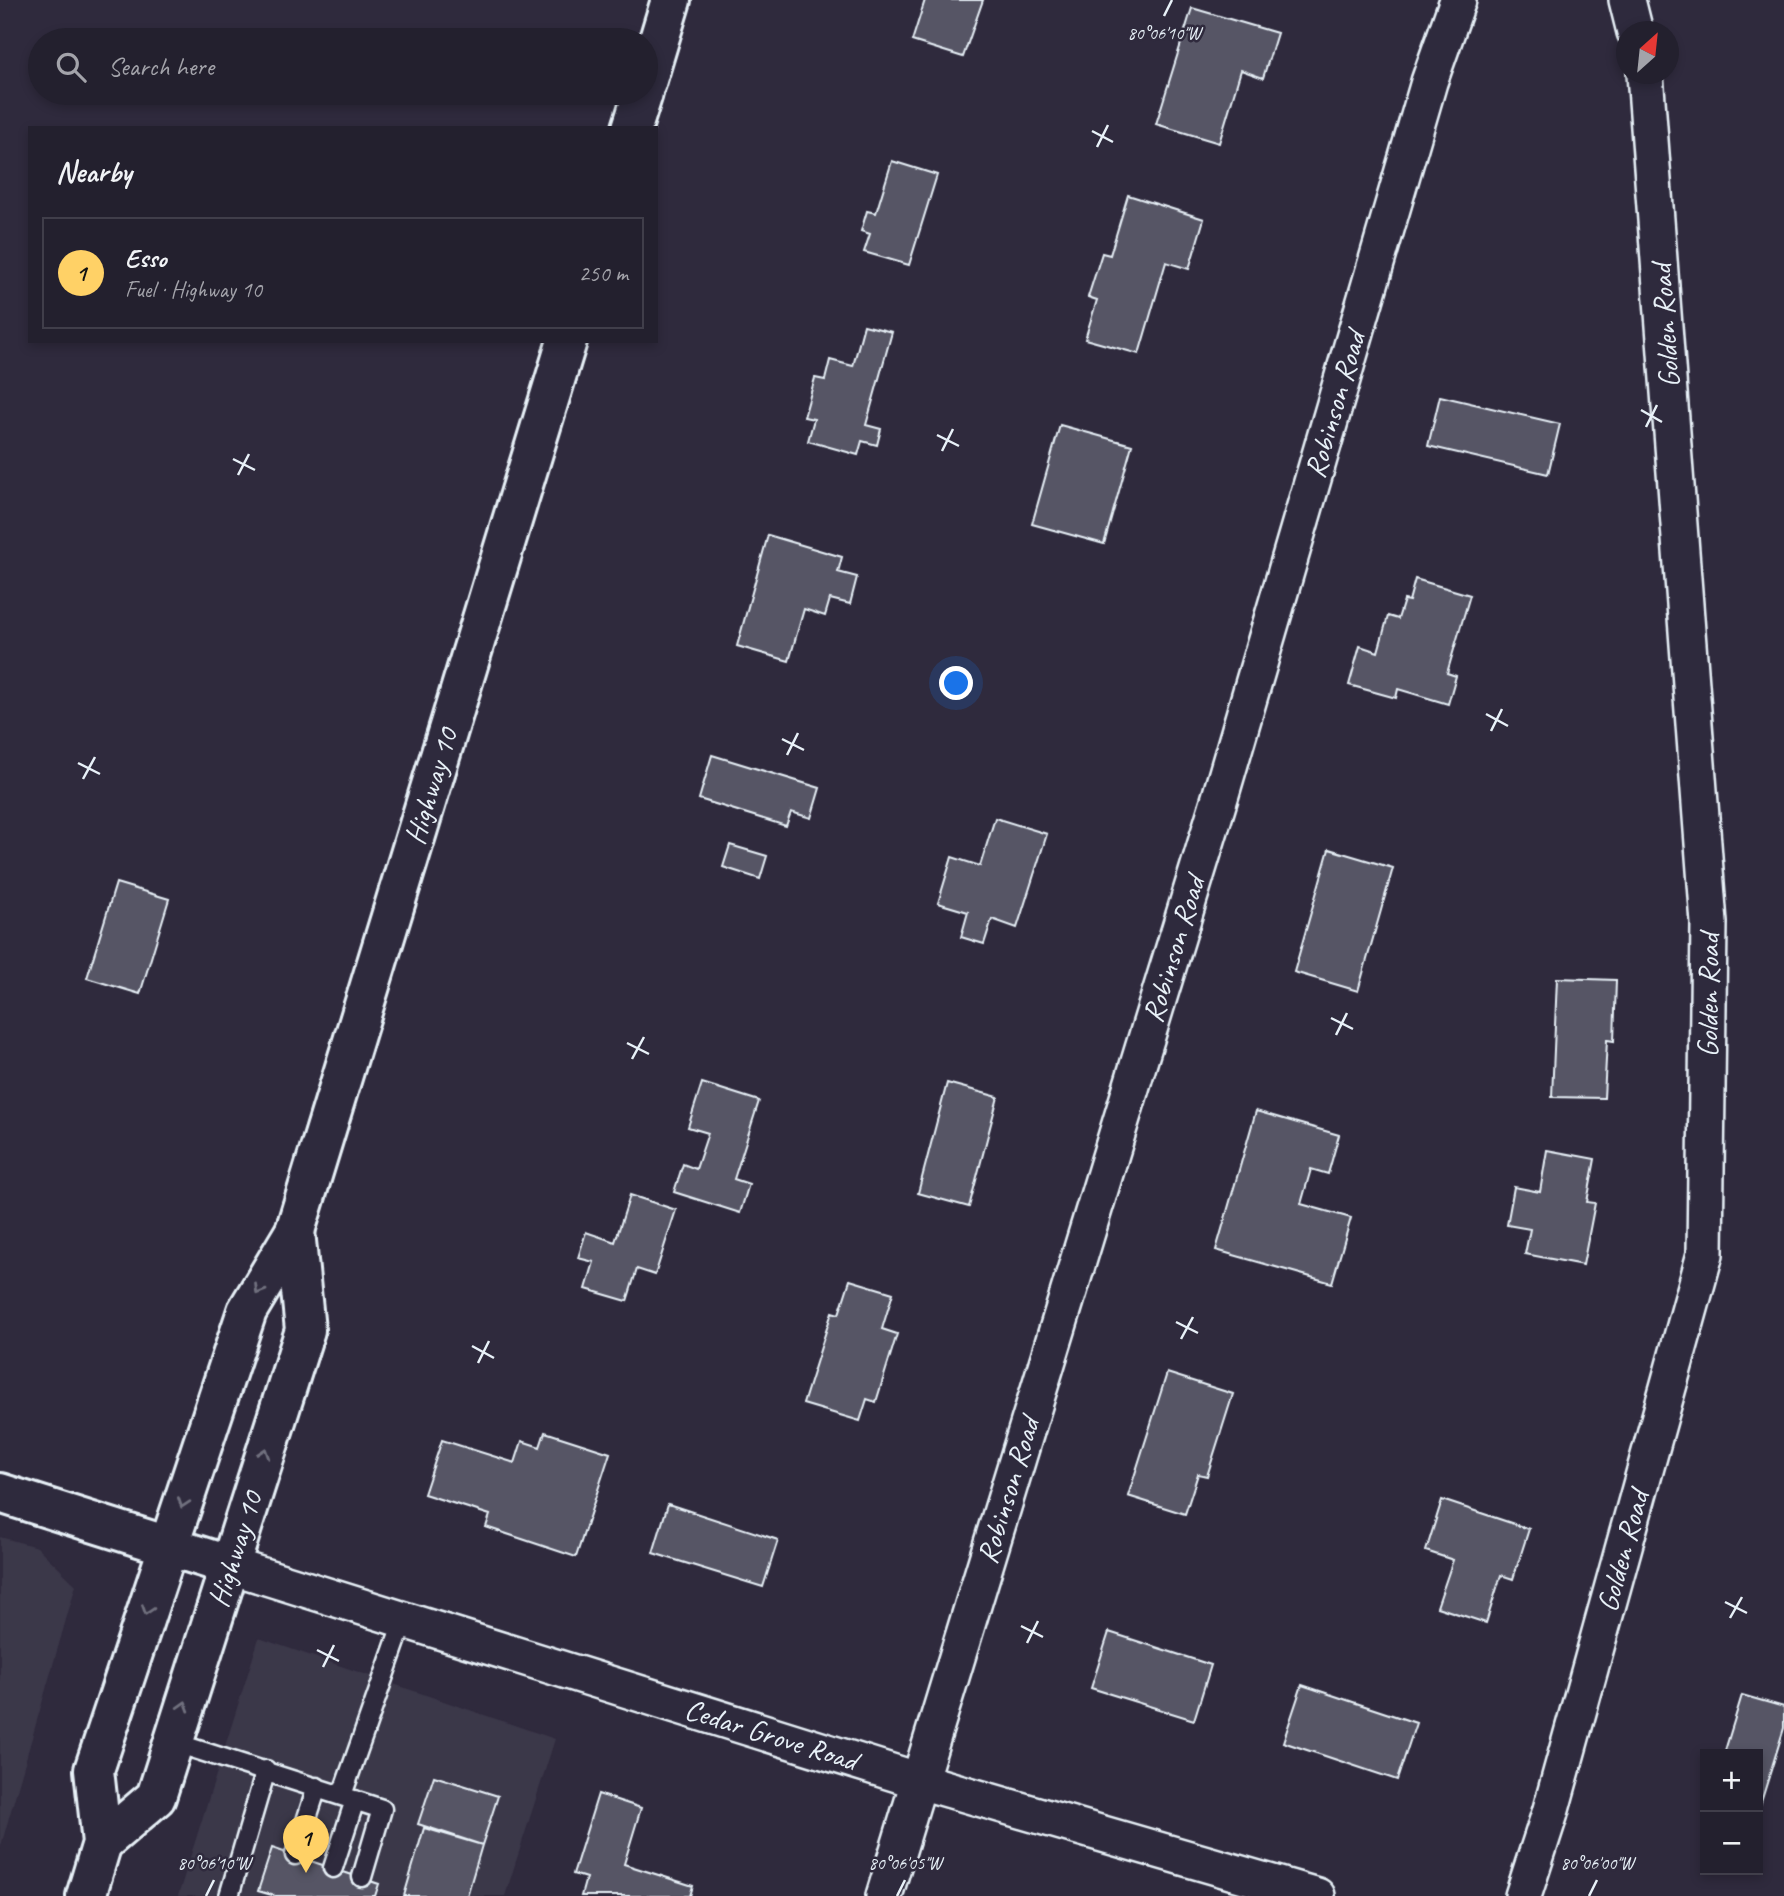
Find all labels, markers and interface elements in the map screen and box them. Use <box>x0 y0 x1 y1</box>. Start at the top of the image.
north arrow <box>1616 21 1679 84</box>
text: 80°06'10"W <box>1127 22 1204 44</box>
search box <box>28 28 658 105</box>
icon: search <box>52 48 90 86</box>
text: Search here <box>108 50 214 83</box>
text: Nearby <box>56 153 132 191</box>
text: Esso <box>125 242 167 275</box>
text: 1 <box>76 259 86 288</box>
text: 250 m <box>579 259 628 288</box>
street label: Golden Road <box>1641 259 1688 389</box>
text: Fuel · Highway 10 <box>125 275 262 304</box>
street label: Robinson Road <box>1295 323 1375 482</box>
your location <box>939 666 973 700</box>
street label: Highway 10 <box>395 721 467 849</box>
street label: Robinson Road <box>1133 868 1215 1027</box>
street label: Golden Road <box>1688 929 1728 1058</box>
one-way arrow <box>255 1282 268 1295</box>
street label: Robinson Road <box>968 1409 1049 1568</box>
one-way arrow <box>256 1447 270 1460</box>
street label: Golden Road <box>1588 1482 1659 1616</box>
street label: Highway 10 <box>199 1484 272 1612</box>
one-way arrow <box>177 1497 191 1509</box>
one-way arrow <box>141 1604 155 1616</box>
street label: Cedar Grove Road <box>680 1690 866 1781</box>
one-way arrow <box>176 1700 191 1712</box>
map controls <box>1700 1749 1763 1875</box>
button: + <box>1700 1749 1763 1812</box>
button: − <box>1700 1812 1763 1875</box>
pin: 1 <box>283 1815 329 1873</box>
text: 80°06'10"W <box>177 1852 254 1874</box>
text: 80°06'05"W <box>868 1852 945 1874</box>
text: 80°06'00"W <box>1560 1852 1637 1874</box>

